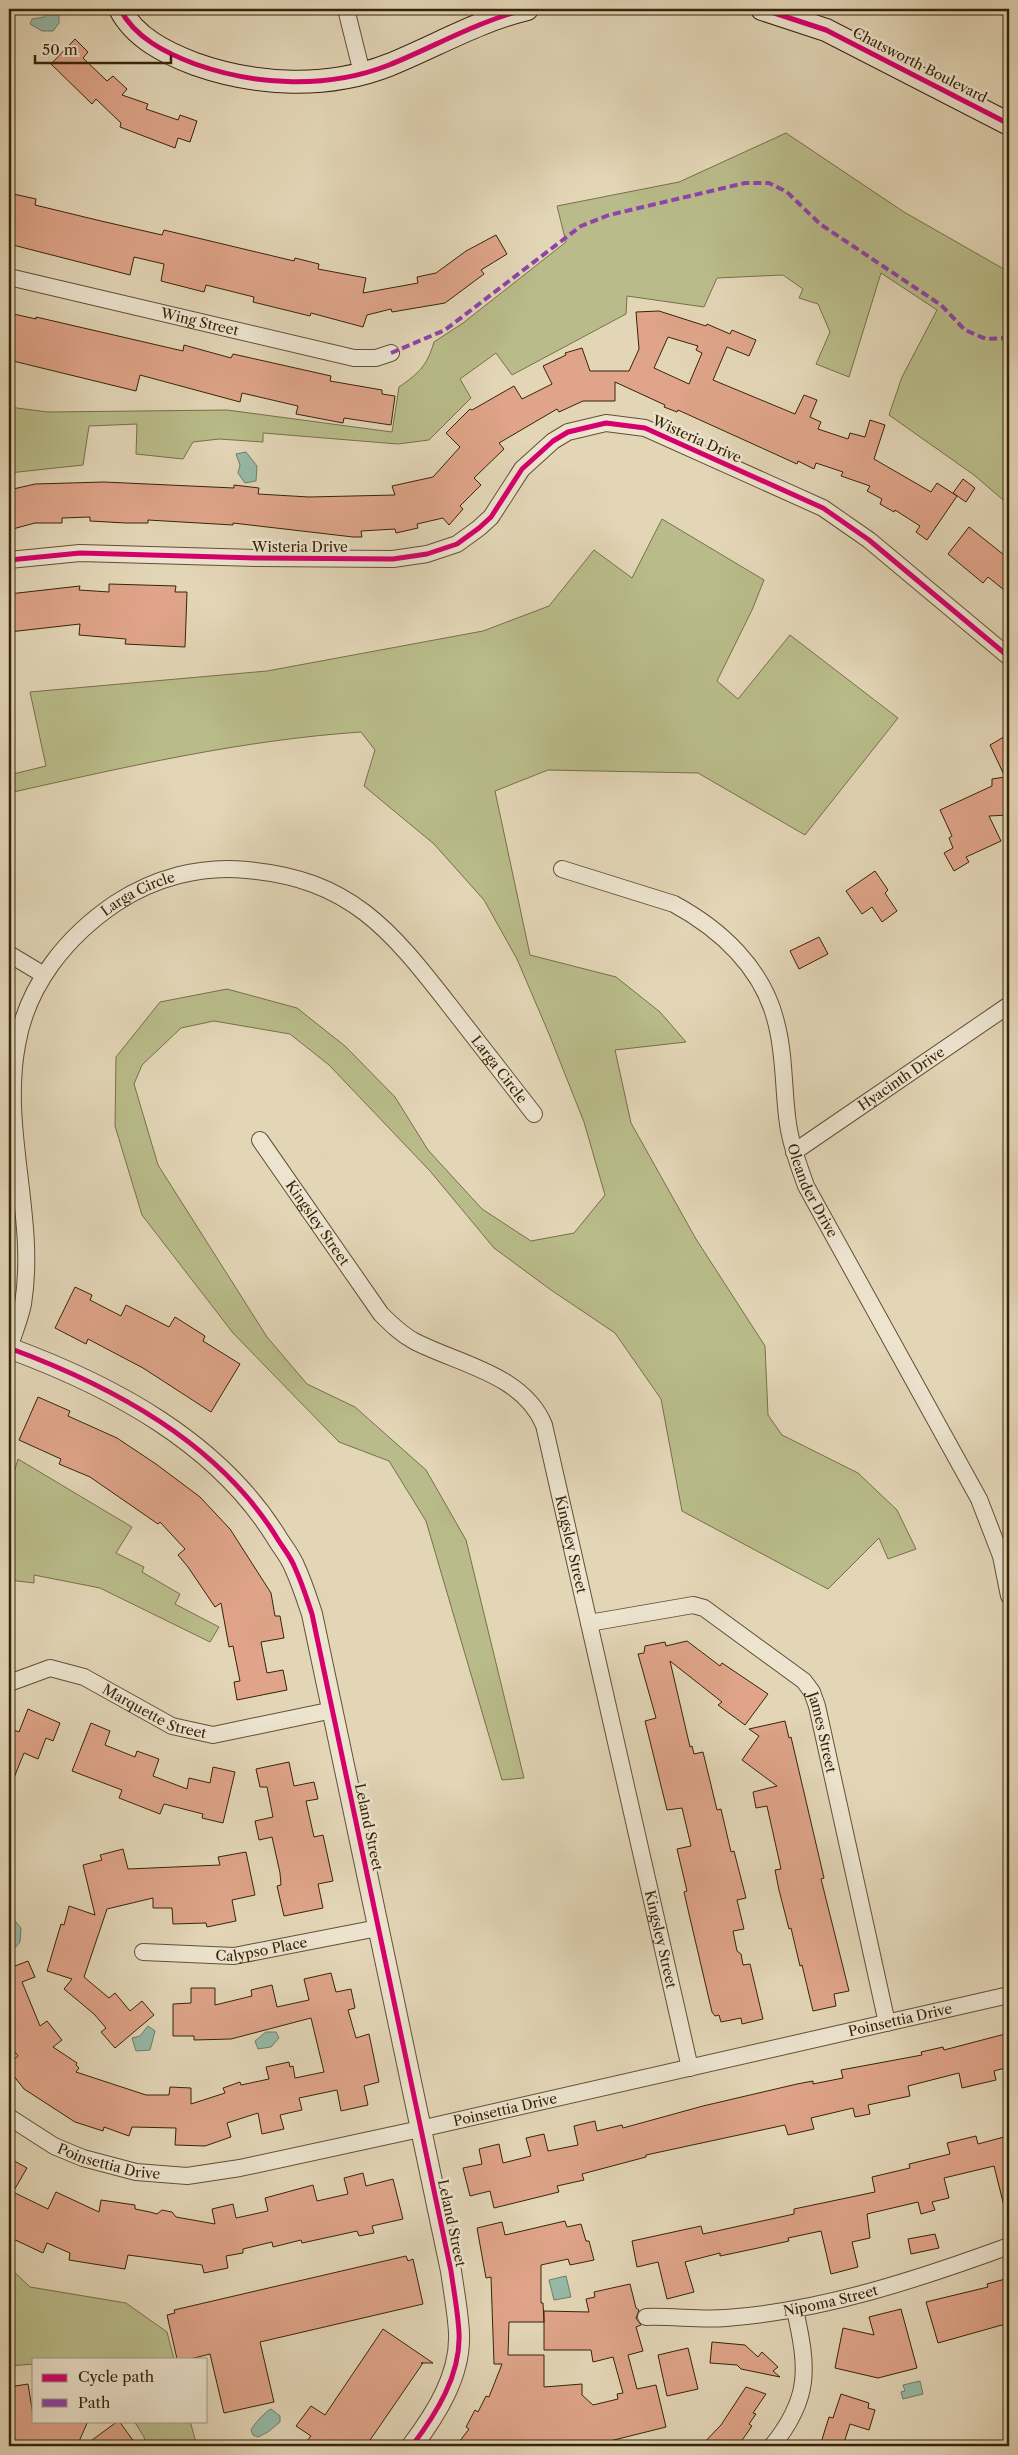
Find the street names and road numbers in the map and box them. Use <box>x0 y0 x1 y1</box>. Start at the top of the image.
street label: Chatsworth Boulevard <box>850 23 991 107</box>
street label: Wing Street <box>158 304 240 340</box>
street label: Wisteria Drive <box>649 411 745 467</box>
street label: Wisteria Drive <box>251 538 348 556</box>
street label: Larga Circle <box>97 868 177 920</box>
street label: Larga Circle <box>467 1032 531 1107</box>
street label: Hyacinth Drive <box>855 1043 948 1114</box>
street label: Oleander Drive <box>783 1141 842 1241</box>
street label: Kingsley Street <box>282 1177 354 1269</box>
street label: Kingsley Street <box>551 1494 591 1595</box>
street label: Marquette Street <box>99 1680 208 1742</box>
street label: James Street <box>803 1687 840 1774</box>
street label: Leland Street <box>351 1781 387 1873</box>
street label: Kingsley Street <box>641 1889 681 1990</box>
street label: Calypso Place <box>215 1933 309 1965</box>
street label: Poinsettia Drive <box>846 1999 954 2040</box>
street label: Poinsettia Drive <box>451 2089 559 2130</box>
street label: Poinsettia Drive <box>55 2139 161 2183</box>
street label: Leland Street <box>434 2177 470 2269</box>
street label: Nipoma Street <box>782 2281 880 2320</box>

